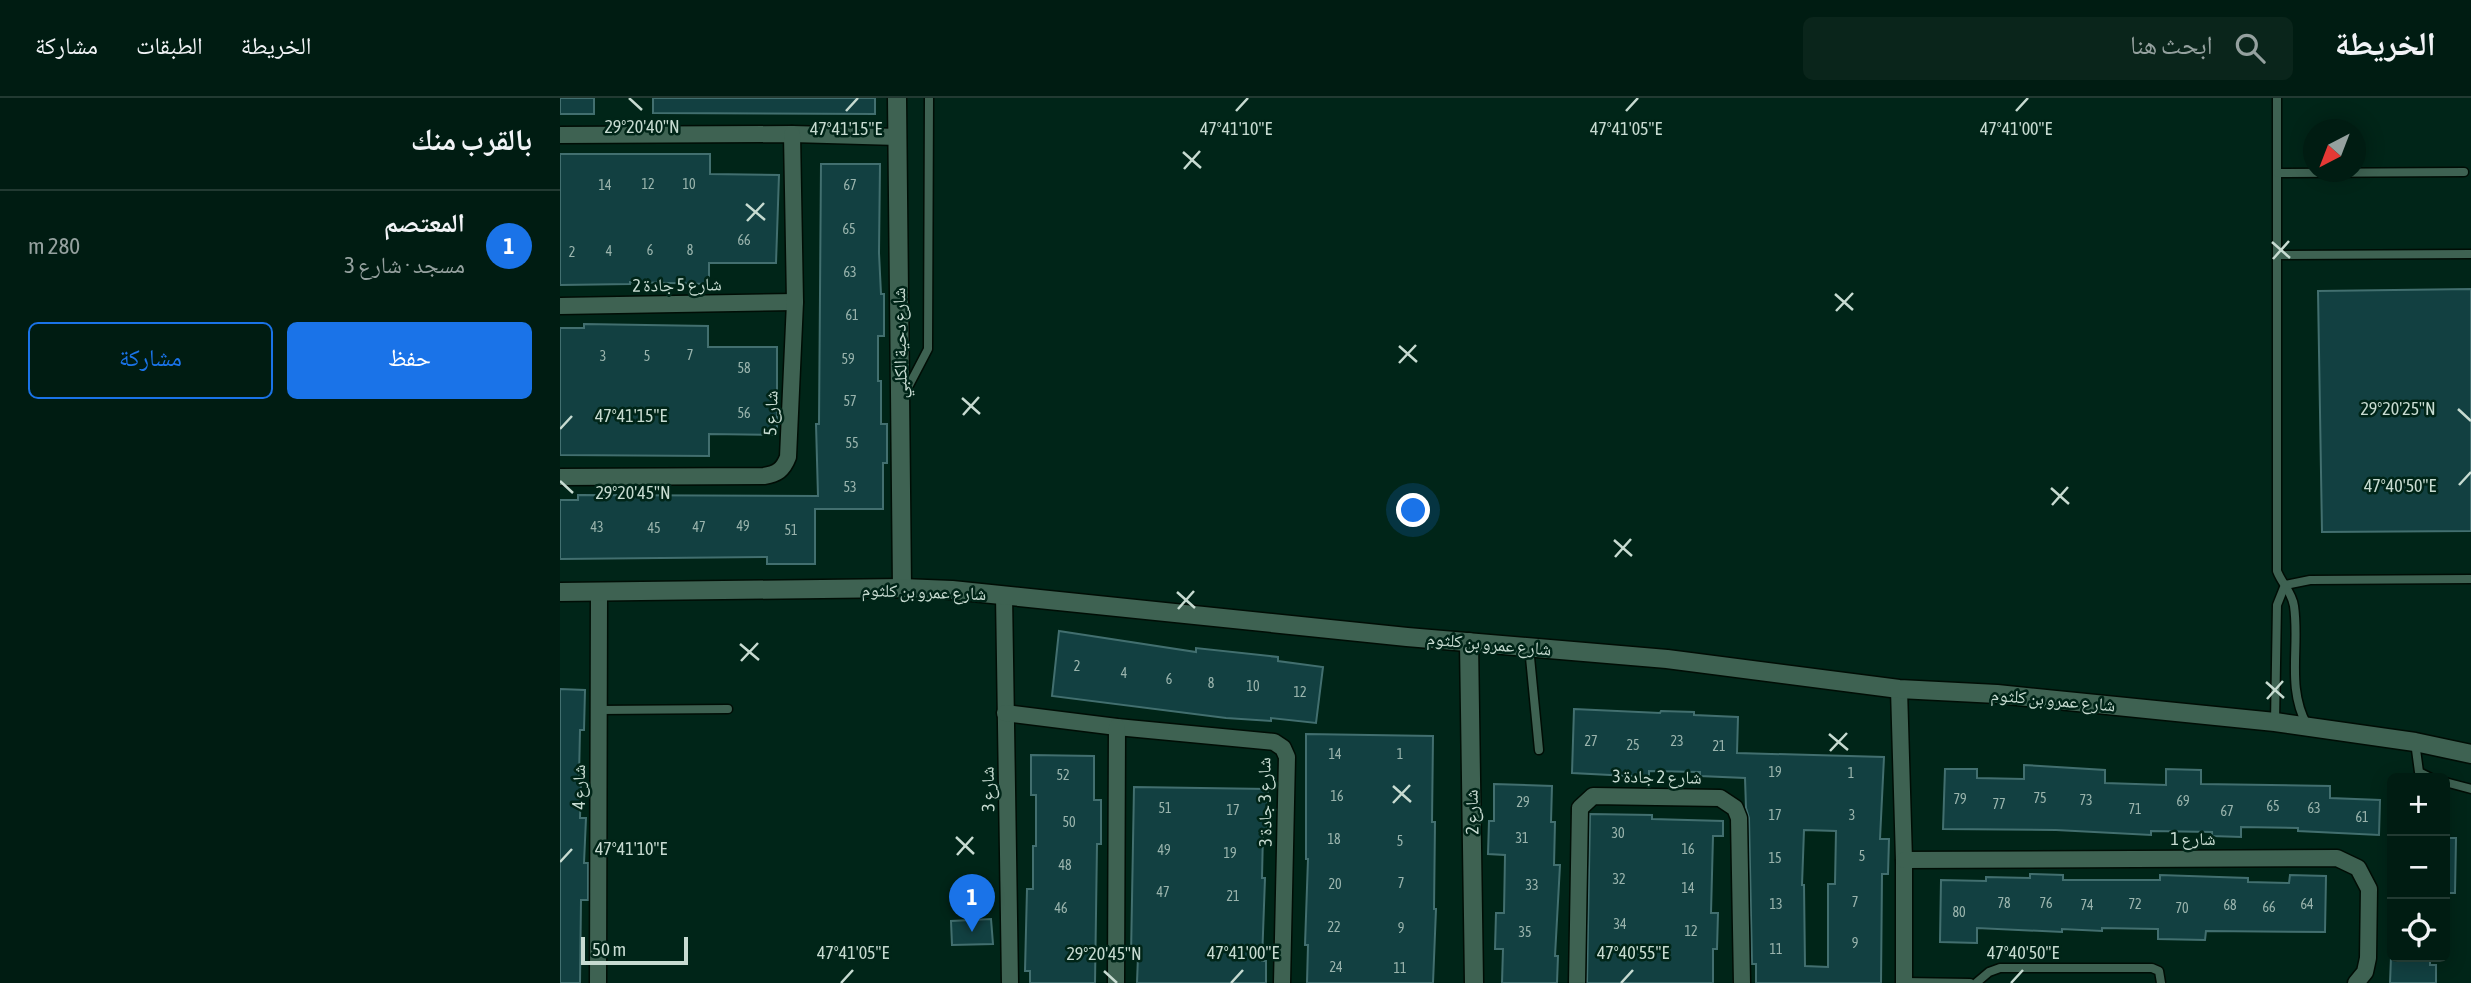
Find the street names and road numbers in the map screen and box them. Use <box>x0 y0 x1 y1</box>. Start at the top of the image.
street label: شارع 5 جادة 2 <box>632 273 722 297</box>
street label: شارع دحية الكلبي <box>888 287 916 399</box>
street label: شارع 5 <box>759 390 783 436</box>
street label: شارع عمرو بن كلثوم <box>861 579 987 606</box>
street label: شارع عمرو بن كلثوم <box>1426 628 1552 661</box>
street label: شارع عمرو بن كلثوم <box>1990 684 2116 717</box>
street label: شارع 3 جادة 3 <box>1253 757 1277 847</box>
street label: شارع 4 <box>568 764 590 810</box>
street label: شارع 2 جادة 3 <box>1612 765 1702 789</box>
street label: شارع 3 <box>977 766 999 812</box>
street label: شارع 2 <box>1461 789 1483 835</box>
street label: شارع 1 <box>2170 828 2216 850</box>

